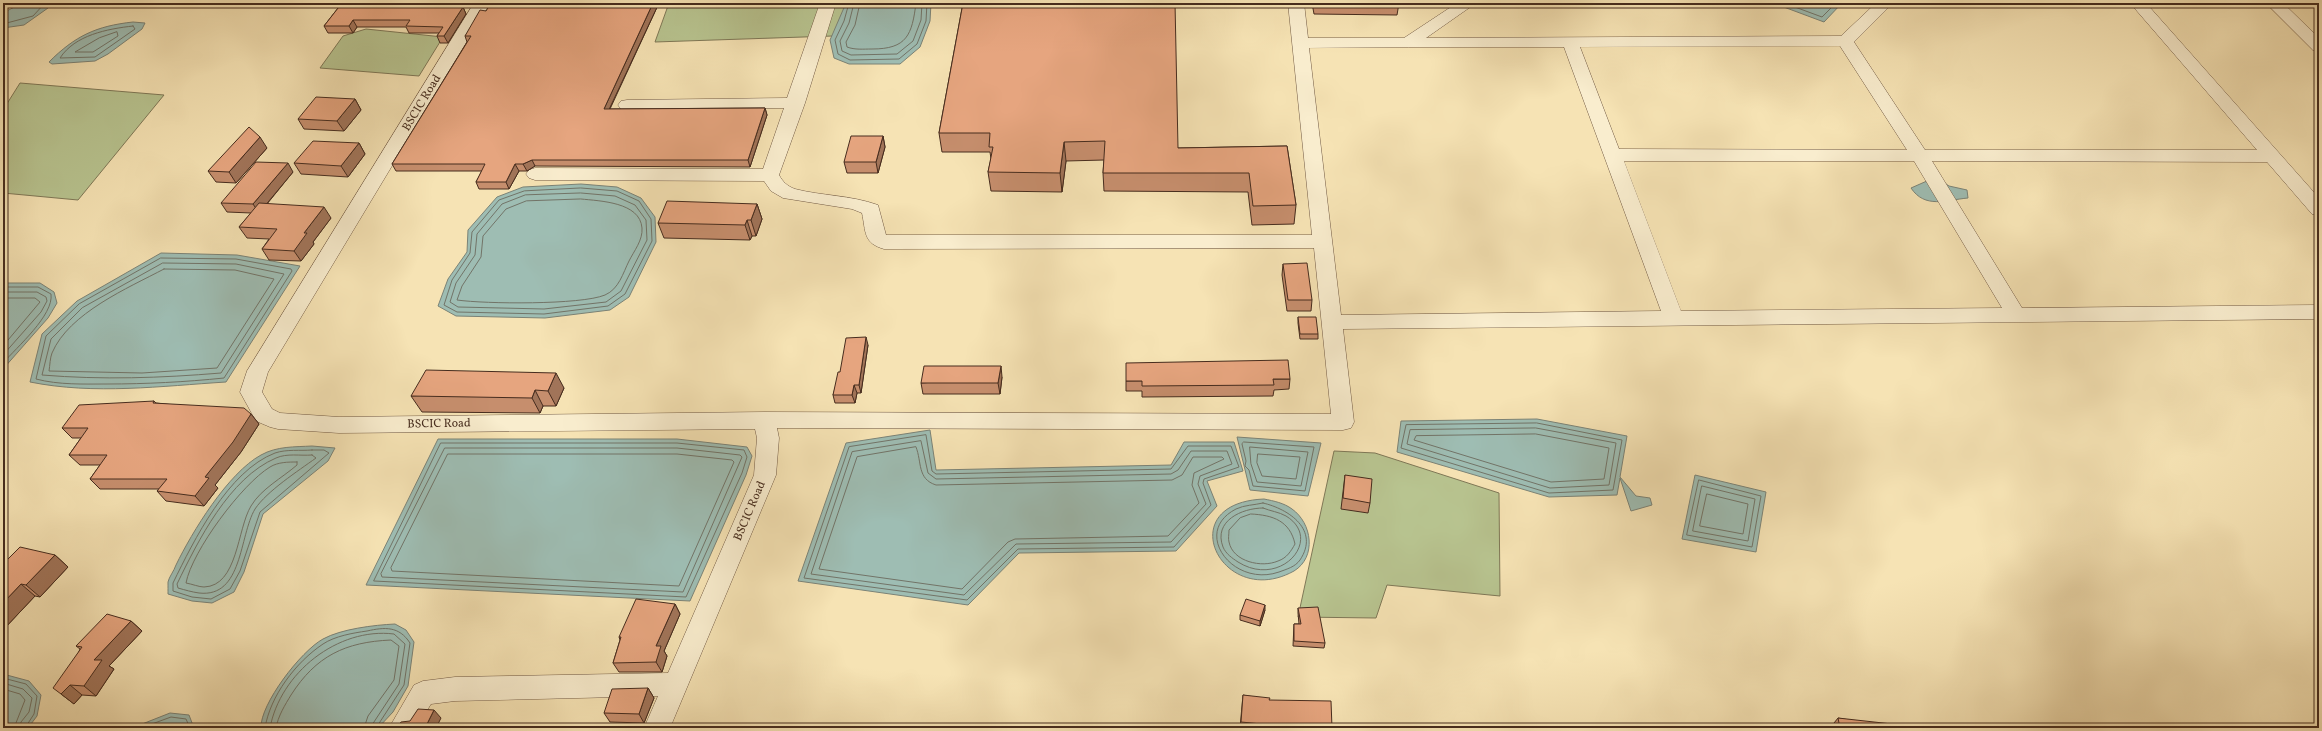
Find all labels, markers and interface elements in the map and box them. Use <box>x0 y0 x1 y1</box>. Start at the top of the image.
street label: BSCIC Road <box>399 71 445 134</box>
street label: BSCIC Road <box>407 415 471 433</box>
street label: BSCIC Road <box>730 478 770 543</box>

